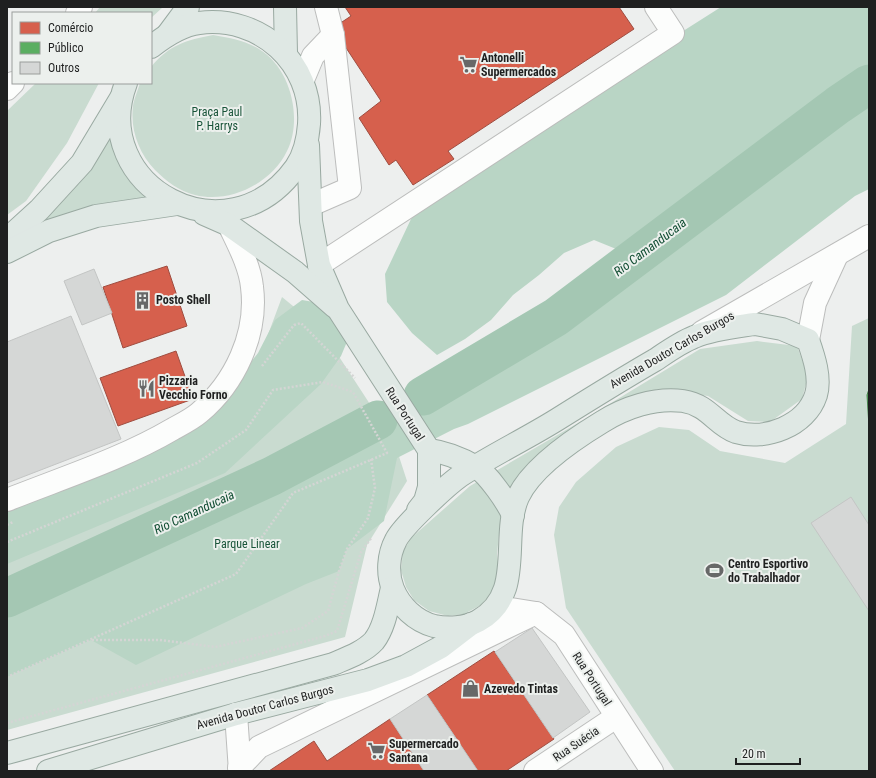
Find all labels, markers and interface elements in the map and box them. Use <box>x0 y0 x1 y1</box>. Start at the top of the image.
legend <box>12 12 152 84</box>
text: Comércio <box>48 21 93 35</box>
text: Público <box>48 41 83 55</box>
place label: Antonelli Supermercados <box>481 51 557 79</box>
supermarket icon: Antonelli Supermercados <box>458 55 478 75</box>
text: Outros <box>48 61 80 75</box>
park label: Praça Paul P. Harrys <box>192 105 242 133</box>
water label: Rio Camanducaia <box>611 215 689 279</box>
building icon: Posto Shell <box>133 290 153 310</box>
place label: Posto Shell <box>156 293 211 307</box>
street label: Avenida Doutor Carlos Burgos <box>607 309 737 391</box>
place label: Pizzaria Vecchio Forno <box>159 374 228 402</box>
restaurant icon: Pizzaria Vecchio Forno <box>136 378 156 398</box>
street label: Rua Portugal <box>383 385 427 443</box>
water label: Rio Camanducaia <box>151 487 237 537</box>
park label: Parque Linear <box>214 537 280 551</box>
place label: Centro Esportivo do Trabalhador <box>728 557 808 585</box>
sports icon: Centro Esportivo do Trabalhador <box>705 561 725 581</box>
street label: Rua Portugal <box>570 650 614 708</box>
shop icon: Azevedo Tintas <box>461 679 481 699</box>
street label: Avenida Doutor Carlos Burgos <box>195 682 335 732</box>
place label: Azevedo Tintas <box>484 682 558 696</box>
street label: Rua Suécia <box>550 723 602 764</box>
place label: Supermercado Santana <box>389 737 459 765</box>
scale bar <box>736 740 800 766</box>
supermarket icon: Supermercado Santana <box>366 741 386 761</box>
text: 20 m <box>742 747 766 761</box>

